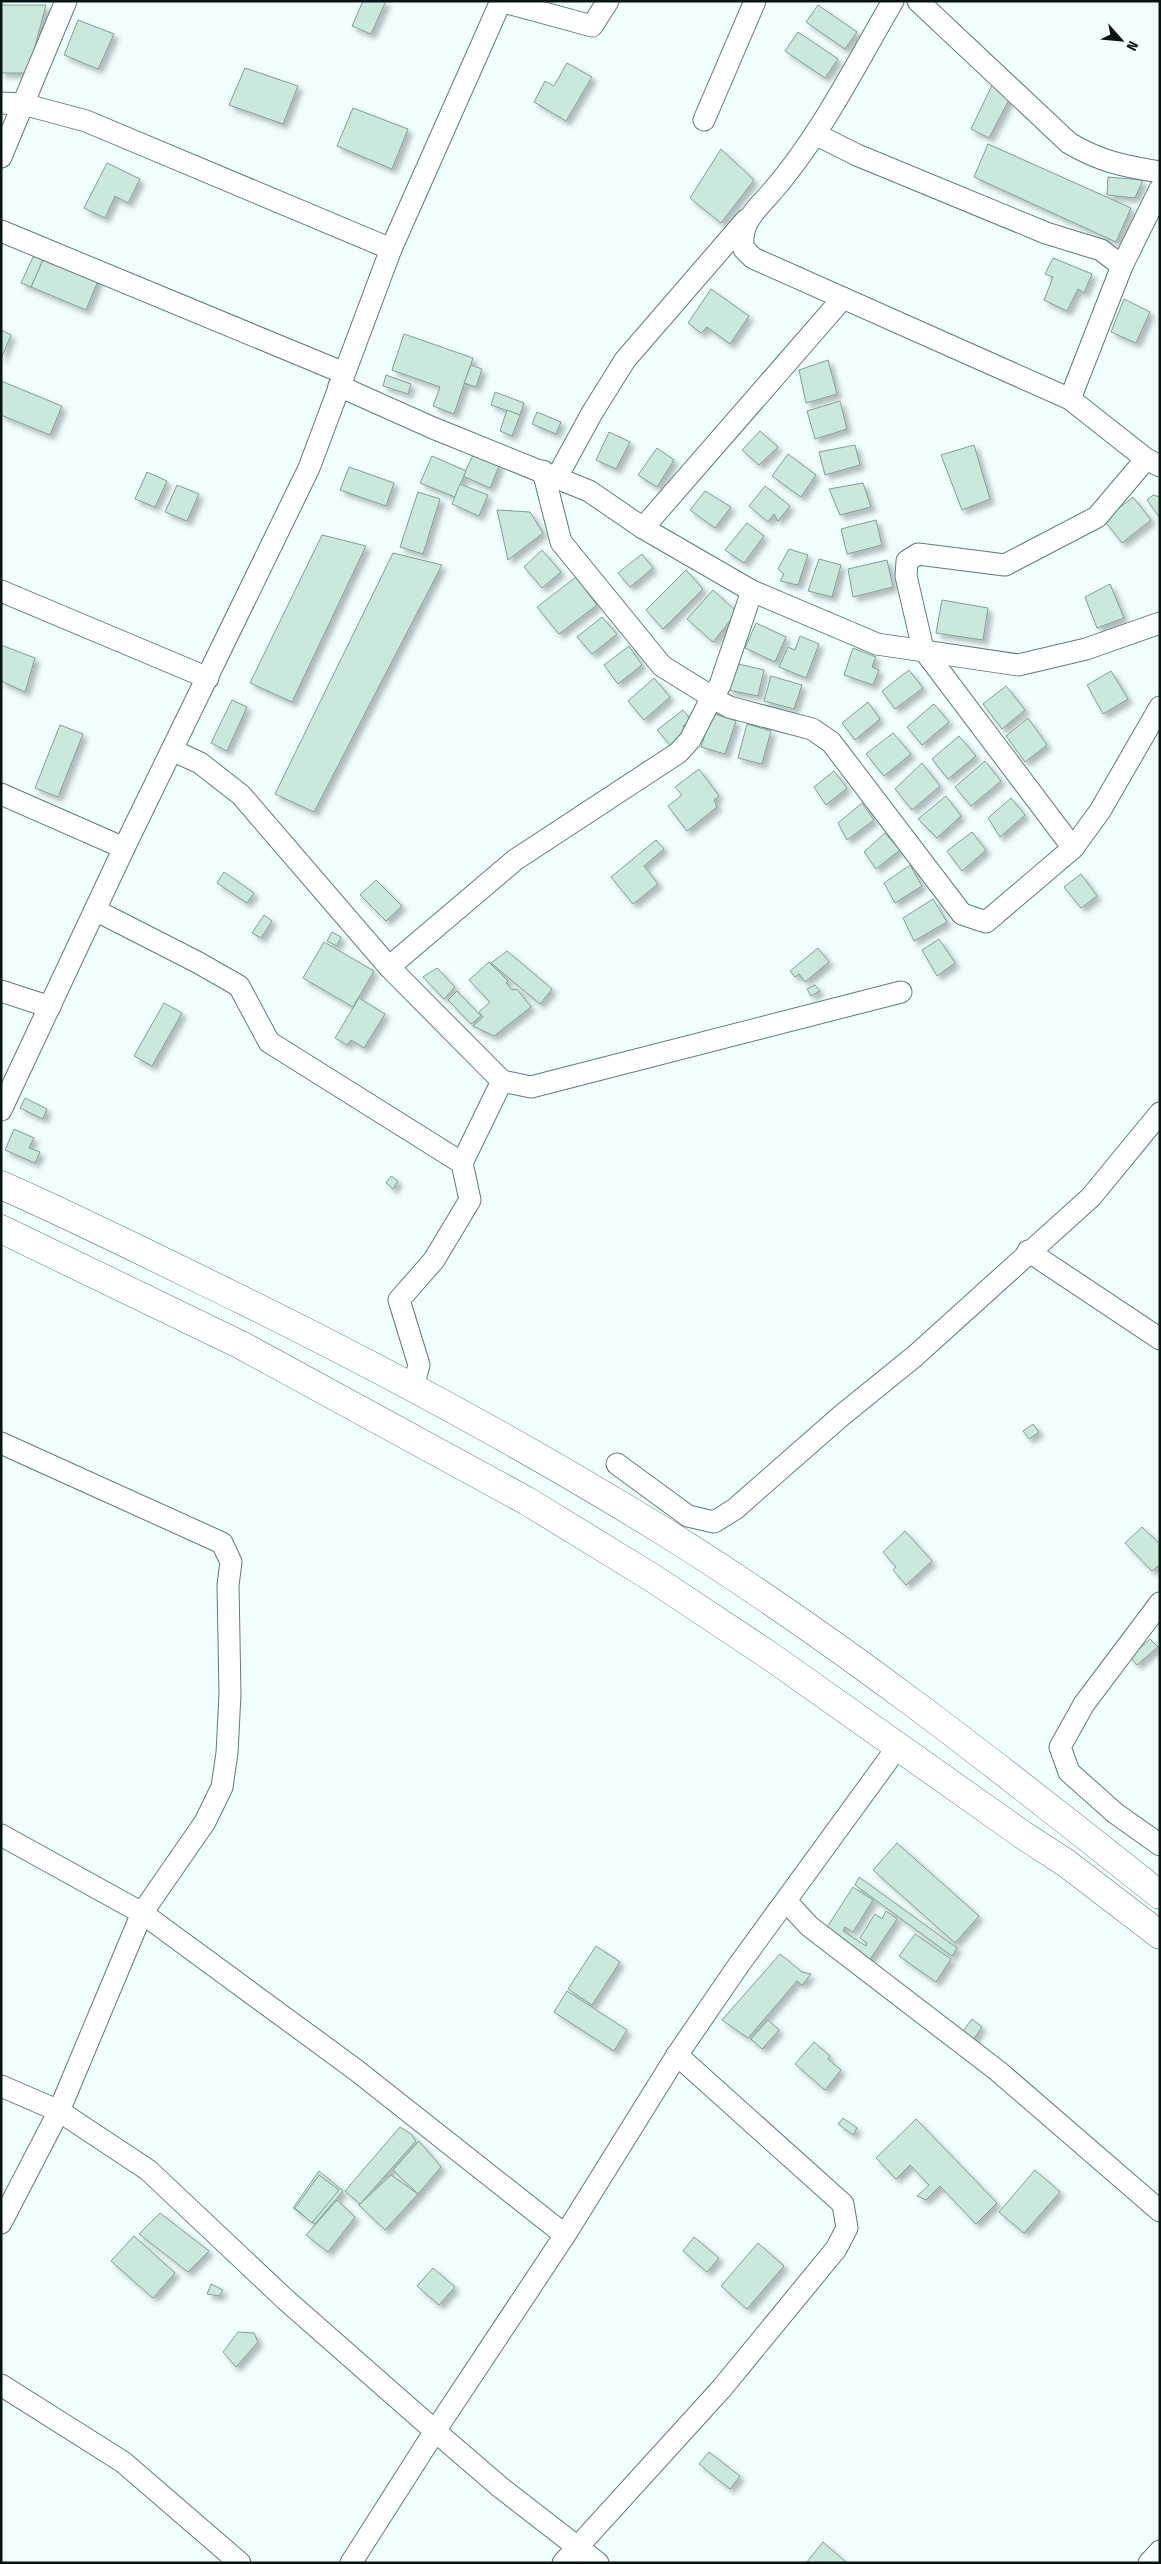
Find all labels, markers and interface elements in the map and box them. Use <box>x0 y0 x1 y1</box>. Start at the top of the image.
north arrow <box>1096 15 1146 65</box>
text: N <box>1123 38 1142 53</box>

